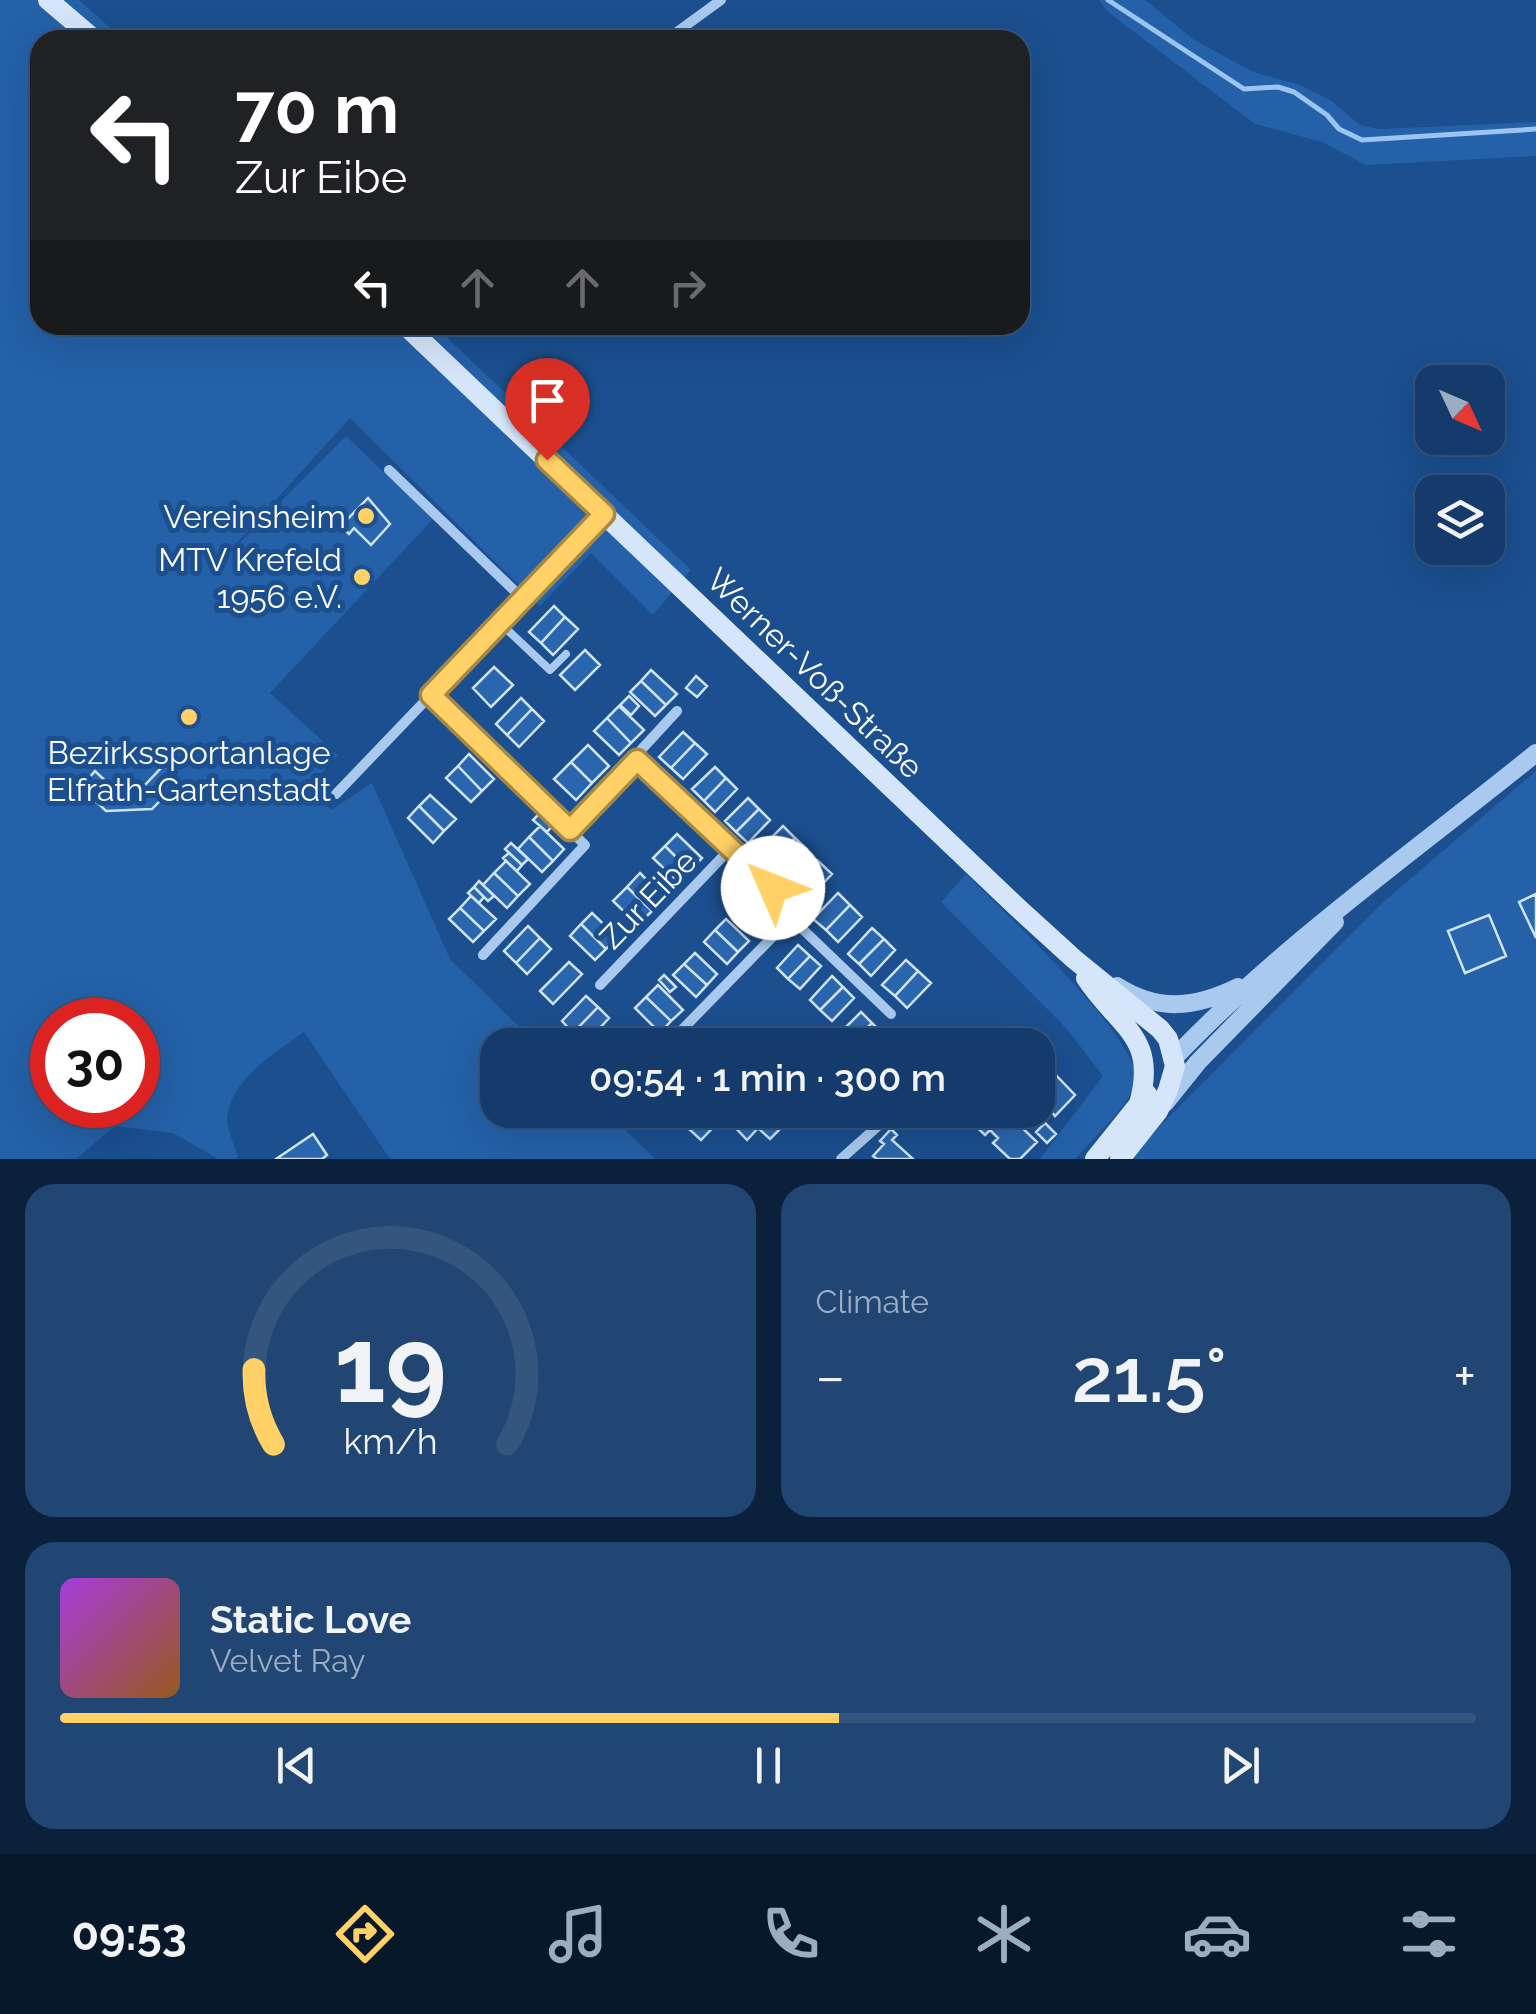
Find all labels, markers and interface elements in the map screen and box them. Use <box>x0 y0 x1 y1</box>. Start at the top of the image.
text: 70 m <box>235 67 399 149</box>
icon: left <box>70 70 200 200</box>
text: Zur Eibe <box>235 151 407 204</box>
icon: left <box>345 260 400 315</box>
icon: ahead <box>450 260 505 315</box>
icon: ahead <box>555 260 610 315</box>
icon: right <box>660 260 715 315</box>
pin <box>505 358 590 461</box>
north arrow <box>1415 365 1505 455</box>
map controls <box>1415 365 1505 565</box>
icon: arrive <box>520 373 575 428</box>
button: layers <box>1415 475 1505 565</box>
place label: Vereinsheim <box>163 498 346 535</box>
marker: Vereinsheim <box>355 505 377 527</box>
place label: MTV Krefeld 1956 e.V. <box>158 541 342 615</box>
street label: Werner-Voß-Straße <box>699 560 931 786</box>
marker: MTV Krefeld 1956 e.V. <box>351 566 373 588</box>
marker: Bezirkssportanlage Elfrath-Gartenstadt <box>178 706 200 728</box>
place label: Bezirkssportanlage Elfrath-Gartenstadt <box>47 734 331 808</box>
position arrow <box>721 836 825 940</box>
street label: Zur Eibe <box>592 842 704 956</box>
speed limit sign: 30 <box>30 998 160 1128</box>
text: 09:54 · 1 min · 300 m <box>589 1055 946 1100</box>
text: Climate <box>816 1283 929 1320</box>
text: 19 <box>334 1304 447 1426</box>
text: 21.5° <box>1072 1331 1226 1420</box>
text: − <box>816 1344 845 1409</box>
text: + <box>1453 1344 1476 1409</box>
text: km/h <box>343 1420 437 1462</box>
text: Static Love <box>210 1597 411 1642</box>
text: Velvet Ray <box>210 1642 365 1679</box>
icon: previous <box>269 1738 324 1793</box>
icon: pause <box>741 1738 796 1793</box>
icon: next <box>1213 1738 1268 1793</box>
icon: directions <box>330 1899 400 1969</box>
icon: music <box>543 1899 613 1969</box>
icon: phone <box>756 1899 826 1969</box>
icon: climate <box>969 1899 1039 1969</box>
icon: car <box>1182 1899 1252 1969</box>
icon: filters <box>1394 1899 1464 1969</box>
text: 09:53 <box>71 1908 187 1961</box>

